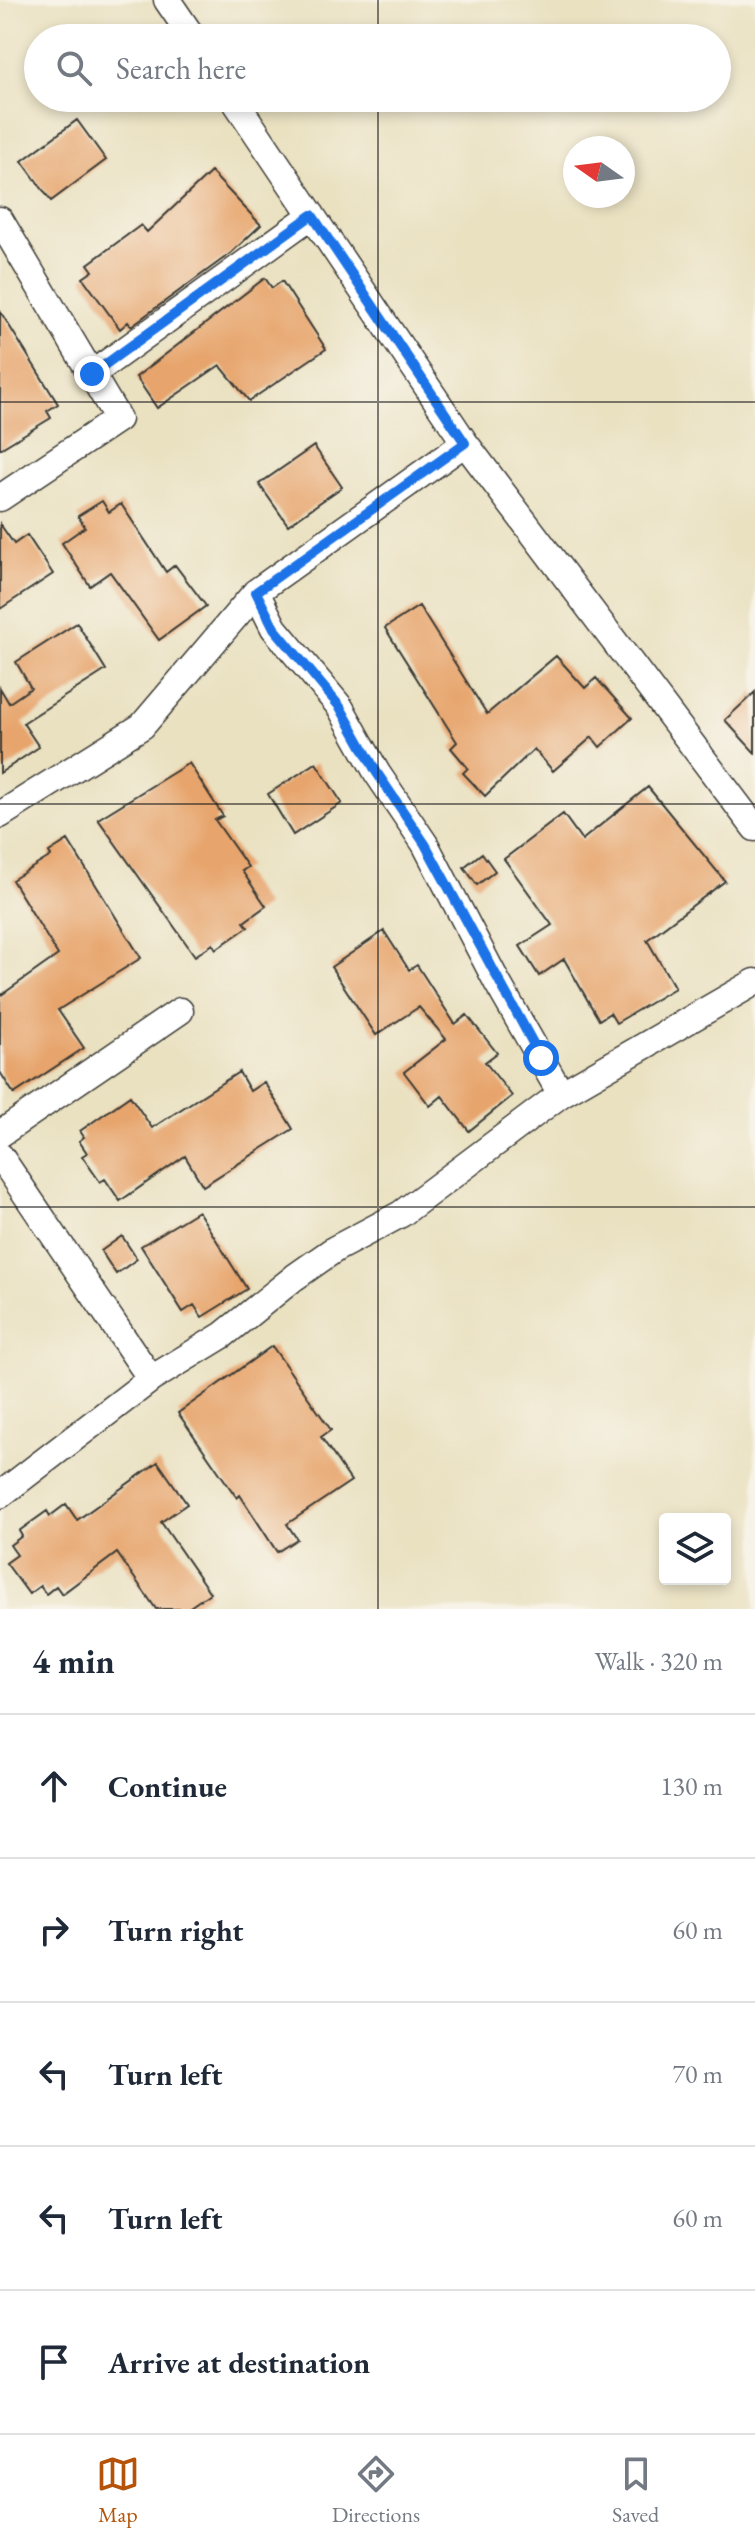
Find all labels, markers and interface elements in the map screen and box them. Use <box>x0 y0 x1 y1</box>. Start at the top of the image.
search box <box>24 24 731 112</box>
icon: search <box>52 46 96 90</box>
text: Search here <box>116 49 246 88</box>
north arrow <box>563 136 635 208</box>
route end <box>74 356 110 392</box>
route start <box>523 1040 559 1076</box>
map controls <box>659 1513 731 1585</box>
button: layers <box>659 1513 731 1585</box>
text: 4 min <box>32 1639 115 1683</box>
text: Walk · 320 m <box>595 1644 723 1678</box>
icon: ahead <box>32 1764 76 1808</box>
text: Continue <box>108 1767 227 1806</box>
text: 130 m <box>660 1769 723 1803</box>
icon: right <box>32 1908 76 1952</box>
text: Turn right <box>108 1911 244 1950</box>
text: 60 m <box>673 1913 723 1947</box>
icon: left <box>32 2052 76 2096</box>
text: Turn left <box>108 2055 222 2094</box>
text: 70 m <box>673 2057 723 2091</box>
icon: left <box>32 2196 76 2240</box>
text: Turn left <box>108 2199 222 2238</box>
text: 60 m <box>673 2201 723 2235</box>
icon: arrive <box>32 2340 76 2384</box>
text: Arrive at destination <box>108 2343 370 2382</box>
tab: Map <box>96 2452 140 2529</box>
tab: Directions <box>332 2452 420 2529</box>
tab: Saved <box>612 2452 659 2529</box>

